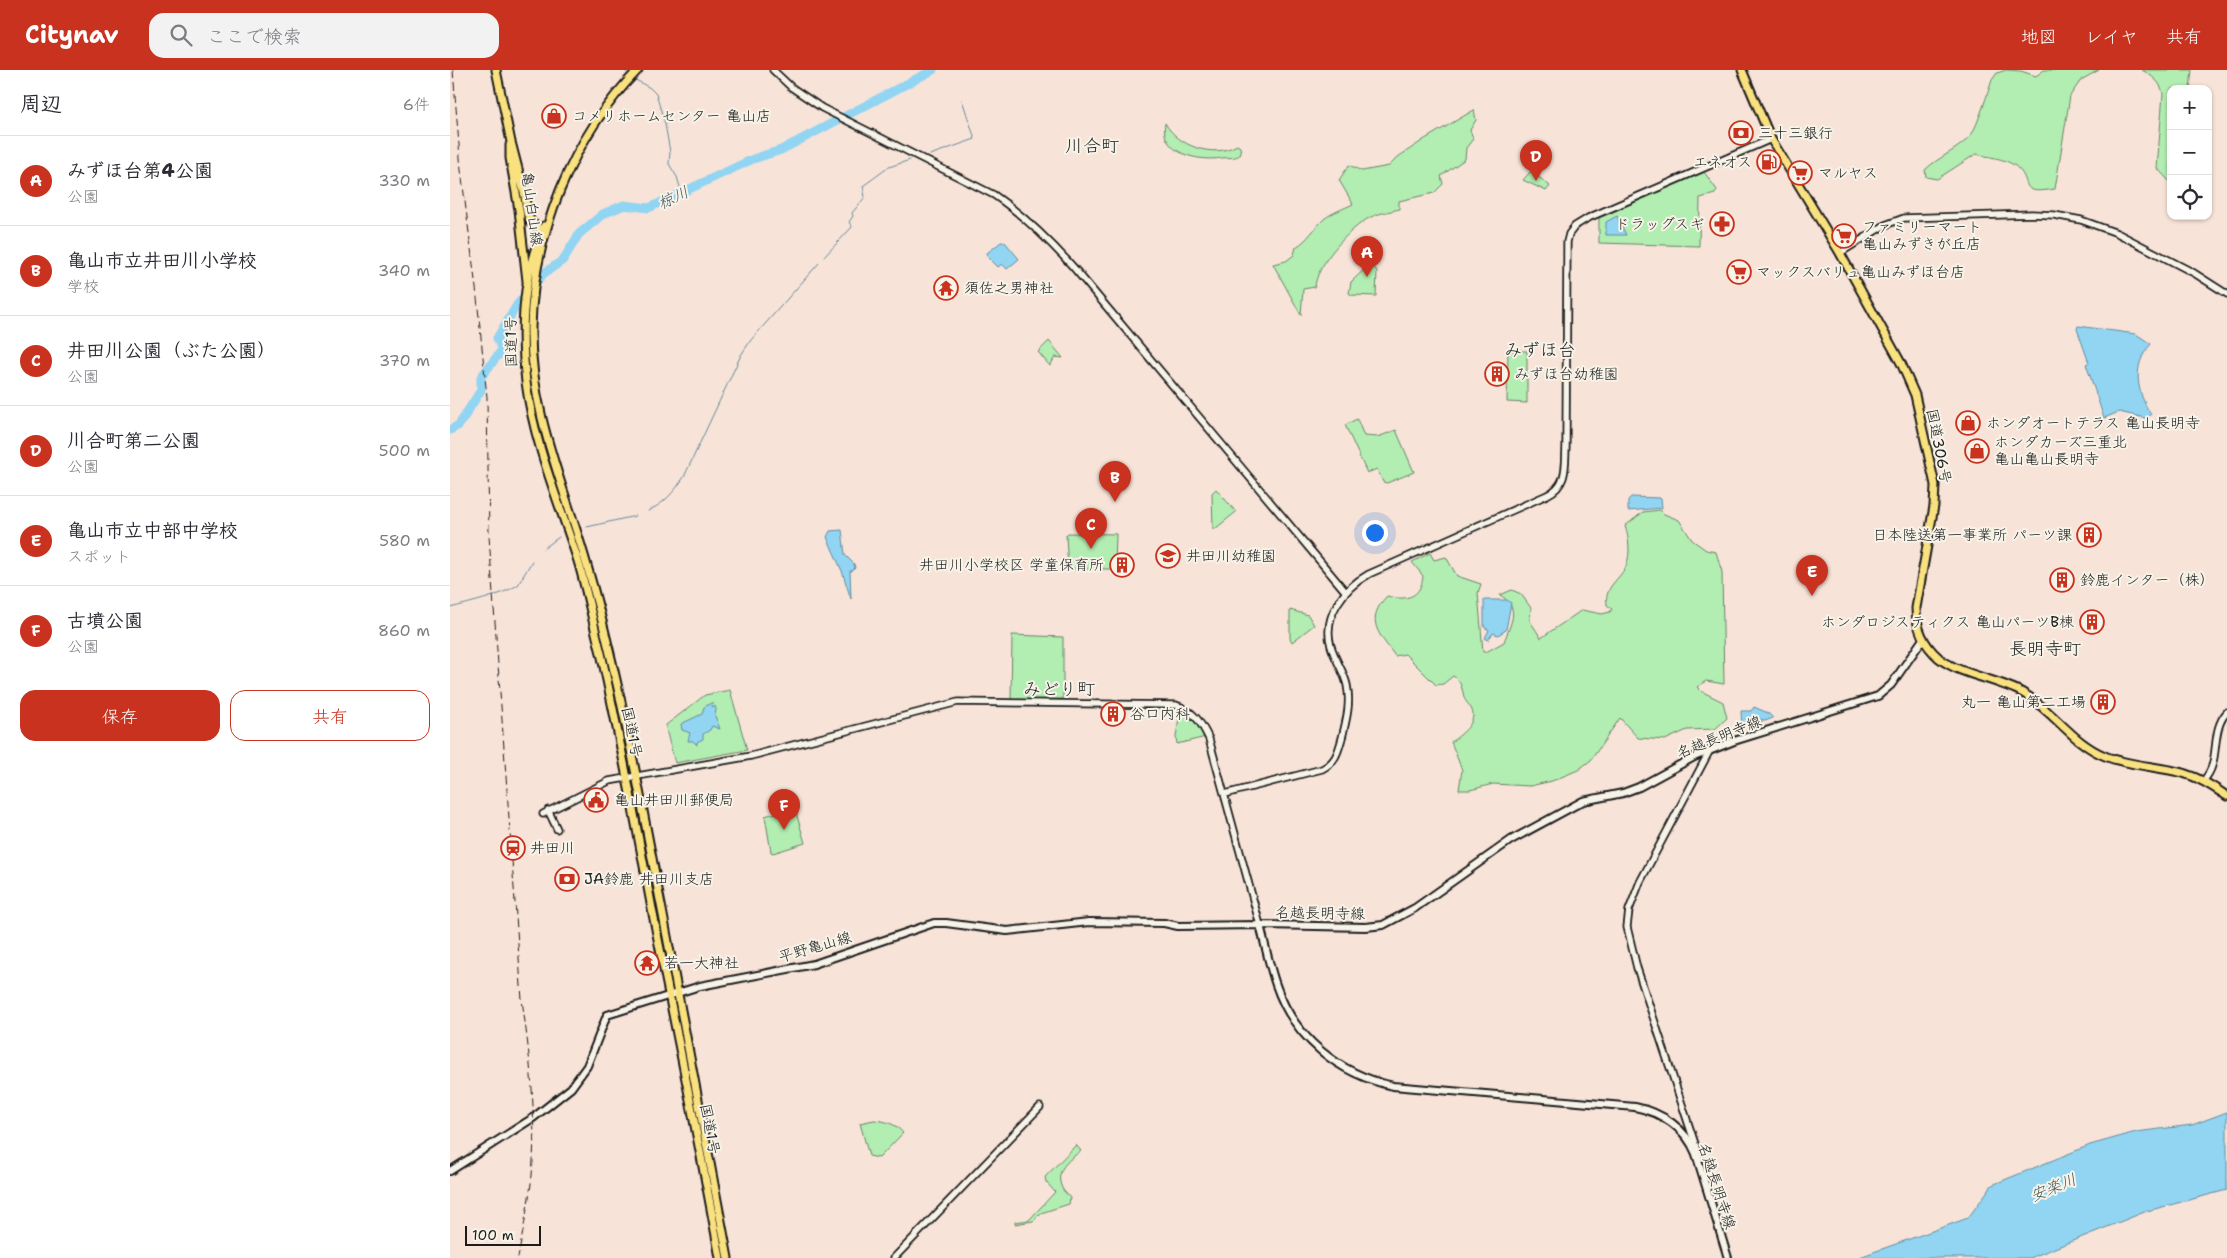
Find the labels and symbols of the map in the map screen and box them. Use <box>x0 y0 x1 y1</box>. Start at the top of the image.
shop icon: コメリホームセンター 亀山店 <box>541 103 567 129</box>
place label: コメリホームセンター 亀山店 <box>572 106 771 126</box>
bank icon: 三十三銀行 <box>1728 120 1754 146</box>
place label: 三十三銀行 <box>1758 123 1833 143</box>
district label: 川合町 <box>1065 134 1119 158</box>
pin: D <box>1520 140 1552 181</box>
fuel station icon: エネオス <box>1756 149 1782 175</box>
place label: エネオス <box>1693 152 1752 172</box>
supermarket icon: マルヤス <box>1787 160 1813 186</box>
place label: マルヤス <box>1818 163 1878 183</box>
street label: 亀山白山線 <box>517 170 547 248</box>
water label: 椋川 <box>654 181 692 214</box>
pharmacy icon: ドラッグスギ <box>1709 211 1735 237</box>
place label: ドラッグスギ <box>1615 214 1704 234</box>
place label: ファミリーマート 亀山みずきが丘店 <box>1862 217 1982 254</box>
supermarket icon: ファミリーマート 亀山みずきが丘店 <box>1831 223 1857 249</box>
pin: A <box>1351 236 1383 277</box>
supermarket icon: マックスバリュ亀山みずほ台店 <box>1726 259 1752 285</box>
place label: マックスバリュ亀山みずほ台店 <box>1756 262 1965 282</box>
temple icon: 須佐之男神社 <box>933 275 959 301</box>
place label: 須佐之男神社 <box>964 278 1054 298</box>
street label: 国道1号 <box>501 316 521 368</box>
district label: みずほ台 <box>1504 338 1576 362</box>
building icon: みずほ台幼稚園 <box>1484 361 1510 387</box>
place label: みずほ台幼稚園 <box>1514 364 1618 384</box>
street label: 国道306号 <box>1922 407 1956 485</box>
shop icon: ホンダオートテラス 亀山長明寺 <box>1955 410 1981 436</box>
place label: ホンダオートテラス 亀山長明寺 <box>1986 413 2200 433</box>
place label: ホンダカーズ三重北 亀山亀山長明寺 <box>1994 432 2127 469</box>
shop icon: ホンダカーズ三重北 亀山亀山長明寺 <box>1964 438 1990 464</box>
pin: B <box>1099 461 1131 502</box>
pin: C <box>1075 508 1107 549</box>
your location <box>1362 520 1388 546</box>
building icon: 日本陸送第一事業所 パーツ課 <box>2076 522 2102 548</box>
place label: 日本陸送第一事業所 パーツ課 <box>1872 525 2072 545</box>
school or university icon: 井田川幼稚園 <box>1155 543 1181 569</box>
place label: 井田川幼稚園 <box>1186 546 1276 566</box>
building icon: 井田川小学校区 学童保育所 <box>1109 552 1135 578</box>
place label: 井田川小学校区 学童保育所 <box>919 555 1104 575</box>
pin: E <box>1796 555 1828 596</box>
building icon: 鈴鹿インター（株） <box>2049 567 2075 593</box>
place label: 鈴鹿インター（株） <box>2080 570 2214 590</box>
building icon: ホンダロジスティクス 亀山パーツB棟 <box>2079 609 2105 635</box>
place label: ホンダロジスティクス 亀山パーツB棟 <box>1821 612 2074 632</box>
district label: 長明寺町 <box>2009 637 2081 661</box>
district label: みどり町 <box>1023 677 1095 701</box>
building icon: 丸一 亀山第二工場 <box>2090 689 2116 715</box>
place label: 丸一 亀山第二工場 <box>1961 692 2086 712</box>
building icon: 谷口内科 <box>1100 701 1126 727</box>
place label: 谷口内科 <box>1130 704 1190 724</box>
street label: 国道1号 <box>617 705 647 759</box>
street label: 名越長明寺線 <box>1674 711 1764 763</box>
public building icon: 亀山井田川郵便局 <box>583 787 609 813</box>
pin: F <box>768 789 800 830</box>
place label: 亀山井田川郵便局 <box>614 790 734 810</box>
station icon: 井田川 <box>500 835 526 861</box>
place label: 井田川 <box>530 838 575 858</box>
bank icon: JA鈴鹿 井田川支店 <box>554 866 580 892</box>
place label: JA鈴鹿 井田川支店 <box>584 869 714 889</box>
street label: 名越長明寺線 <box>1275 902 1365 924</box>
street label: 平野亀山線 <box>776 927 854 967</box>
temple icon: 若一大神社 <box>634 950 660 976</box>
place label: 若一大神社 <box>664 953 739 973</box>
street label: 国道1号 <box>695 1102 725 1156</box>
street label: 名越長明寺線 <box>1694 1140 1740 1232</box>
water label: 安楽川 <box>2027 1169 2079 1206</box>
scale bar <box>465 1223 541 1246</box>

